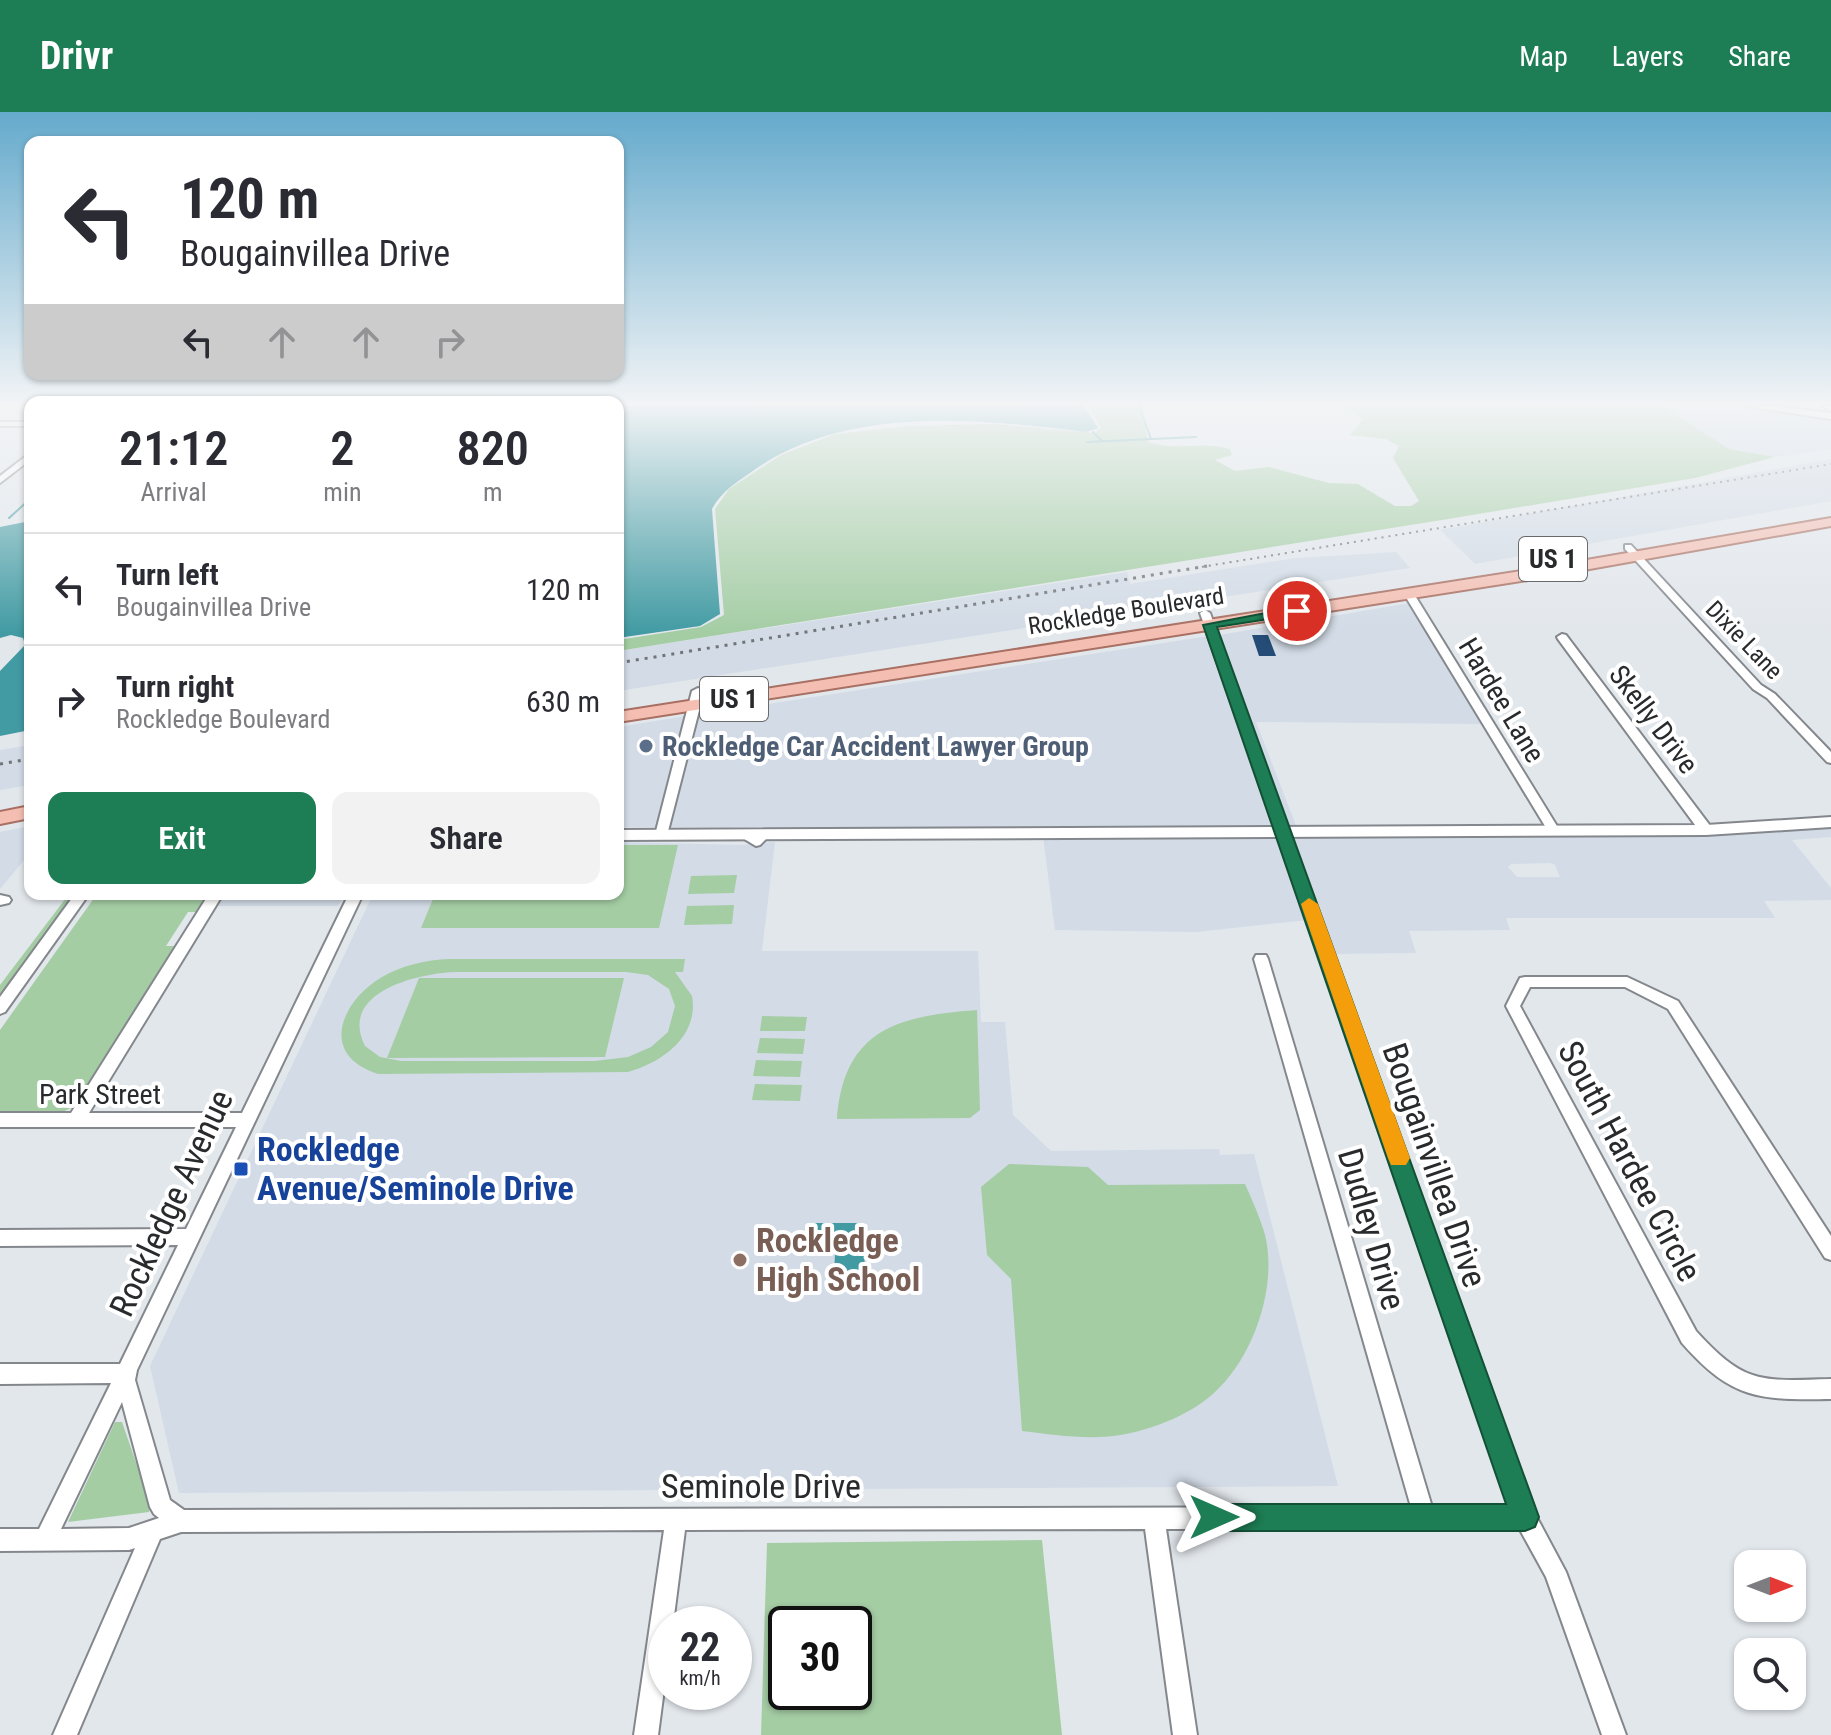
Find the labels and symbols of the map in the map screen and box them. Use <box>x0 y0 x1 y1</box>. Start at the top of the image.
road number: US 1 <box>1519 537 1587 581</box>
pin <box>1263 577 1331 645</box>
street label: Rockledge Boulevard <box>1026 582 1226 640</box>
street label: Dixie Lane <box>1700 595 1788 685</box>
street label: Hardee Lane <box>1452 632 1552 768</box>
street label: Skelly Drive <box>1602 659 1705 780</box>
road number: US 1 <box>700 677 768 721</box>
place label: Rockledge Car Accident Lawyer Group <box>662 730 1089 763</box>
marker: Rockledge Car Accident Lawyer Group <box>637 737 655 755</box>
street label: South Hardee Circle <box>1550 1034 1710 1288</box>
street label: Bougainvillea Drive <box>1375 1038 1495 1292</box>
street label: Park Street <box>39 1078 161 1111</box>
street label: Rockledge Avenue <box>101 1083 241 1323</box>
place label: Rockledge Avenue/Seminole Drive <box>257 1129 574 1208</box>
street label: Dudley Drive <box>1330 1144 1414 1314</box>
marker: Rockledge Avenue/Seminole Drive <box>232 1160 250 1178</box>
place label: Rockledge High School <box>756 1220 920 1299</box>
marker: Rockledge High School <box>731 1251 749 1269</box>
street label: Seminole Drive <box>661 1466 861 1506</box>
position arrow <box>1172 1475 1256 1559</box>
north arrow <box>1734 1550 1806 1622</box>
speed limit sign: 30 <box>768 1606 872 1710</box>

